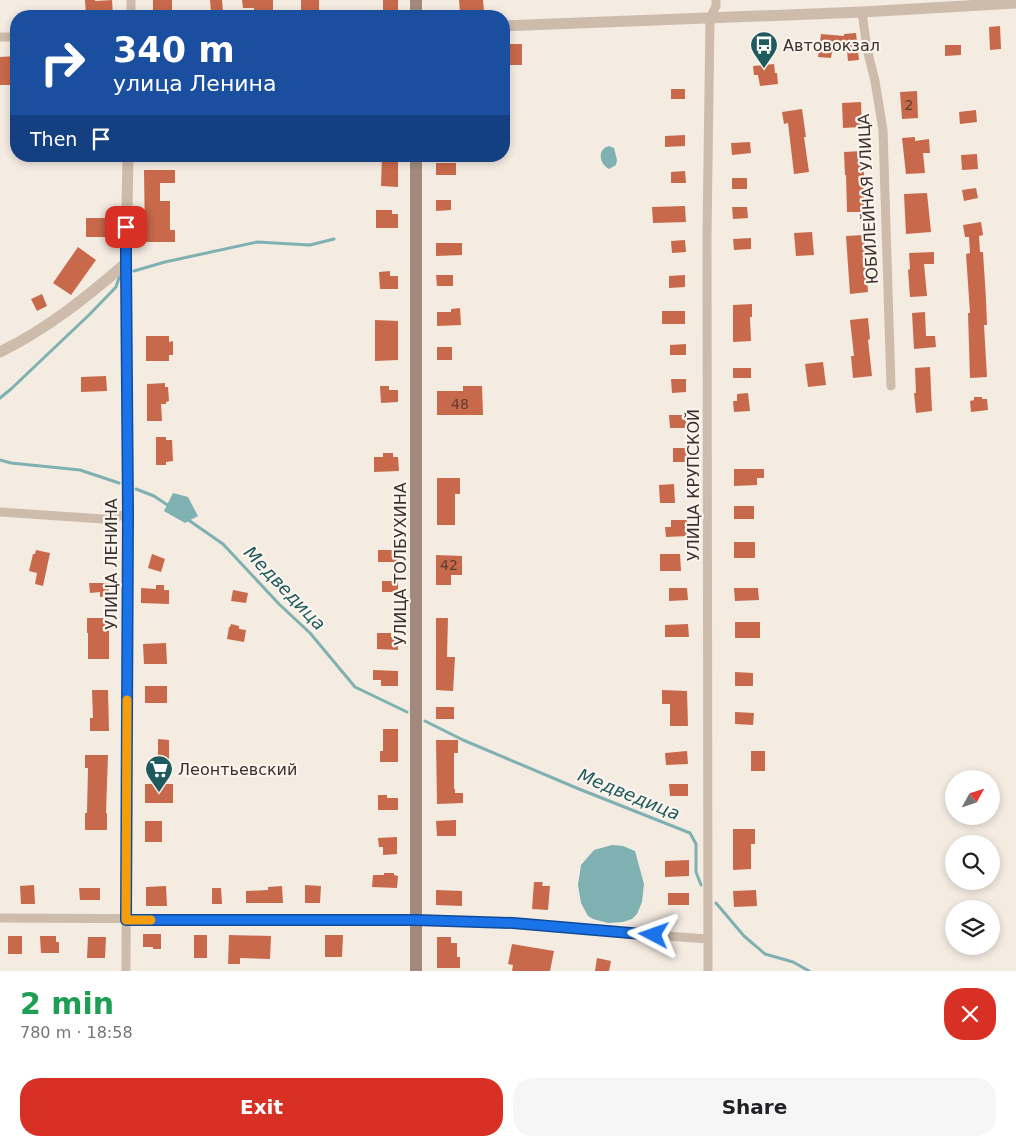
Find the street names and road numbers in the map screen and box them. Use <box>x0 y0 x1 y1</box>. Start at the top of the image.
street label: ЮБИЛЕЙНАЯ УЛИЦА <box>854 113 882 285</box>
street label: УЛИЦА КРУПСКОЙ <box>684 409 703 561</box>
street label: УЛИЦА ТОЛБУХИНА <box>391 482 410 646</box>
street label: УЛИЦА ЛЕНИНА <box>102 498 121 630</box>

